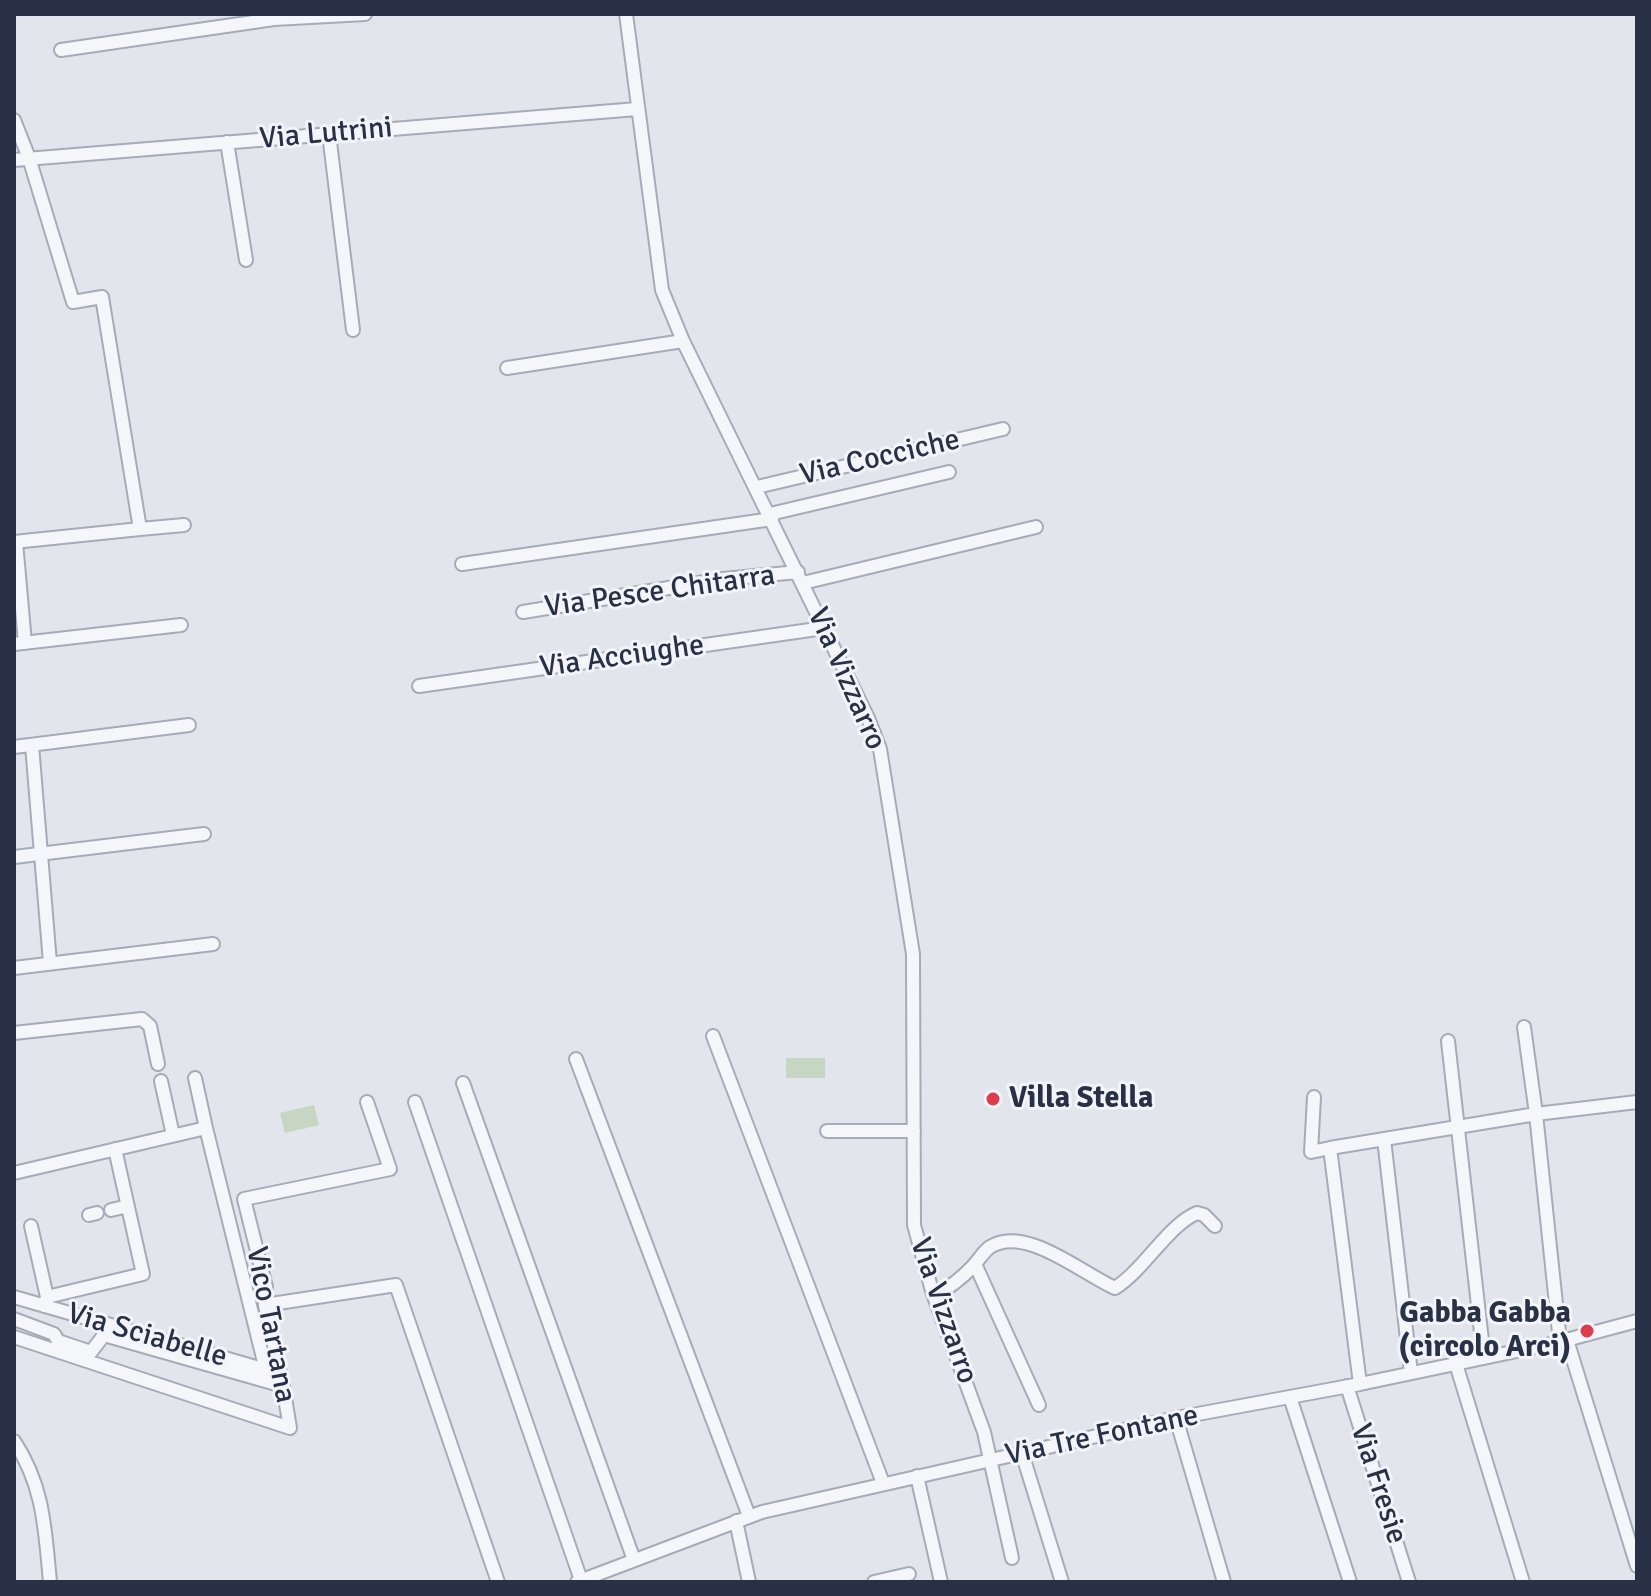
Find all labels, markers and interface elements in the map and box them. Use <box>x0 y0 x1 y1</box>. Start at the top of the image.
street label: Via Lutrini <box>258 110 394 158</box>
street label: Via Cocciche <box>797 422 963 494</box>
street label: Via Pesce Chitarra <box>542 558 778 626</box>
street label: Via Vizzarro <box>799 602 893 756</box>
street label: Via Acciughe <box>538 628 706 686</box>
place label: Villa Stella <box>1009 1081 1153 1117</box>
marker: Villa Stella <box>984 1090 1002 1108</box>
street label: Via Vizzarro <box>901 1233 985 1389</box>
street label: Vico Tartana <box>237 1244 303 1406</box>
street label: Via Sciabelle <box>63 1296 231 1376</box>
place label: Gabba Gabba (circolo Arci) <box>1398 1296 1571 1366</box>
marker: Gabba Gabba (circolo Arci) <box>1578 1322 1596 1340</box>
street label: Via Tre Fontane <box>1002 1398 1202 1474</box>
street label: Via Fresie <box>1342 1419 1414 1549</box>

